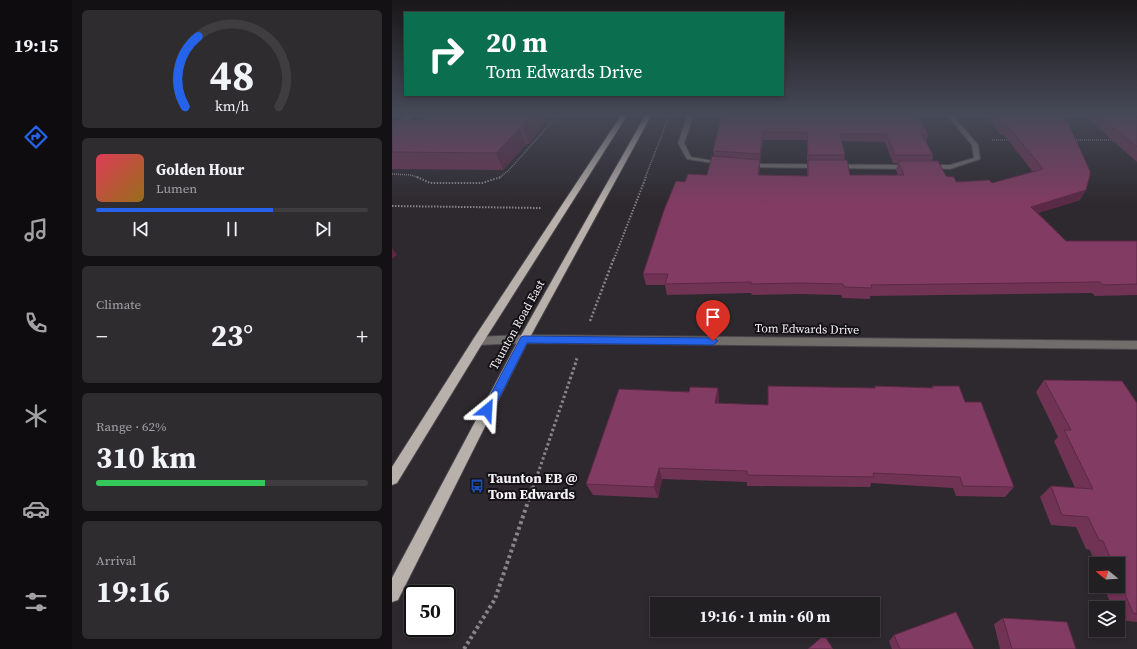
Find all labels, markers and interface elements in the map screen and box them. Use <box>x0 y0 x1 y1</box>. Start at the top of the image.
text: 20 m <box>486 23 548 61</box>
icon: right <box>420 28 472 80</box>
text: 19:15 <box>14 33 58 58</box>
text: 48 <box>209 47 255 104</box>
text: Tom Edwards Drive <box>486 59 642 84</box>
text: km/h <box>215 95 249 115</box>
icon: directions <box>22 123 50 151</box>
text: Golden Hour <box>156 159 244 180</box>
text: Lumen <box>156 180 197 197</box>
icon: music <box>22 216 50 244</box>
icon: previous <box>130 218 152 240</box>
icon: pause <box>221 218 243 240</box>
icon: next <box>312 218 334 240</box>
street label: Taunton Road East <box>486 277 548 373</box>
text: Climate <box>96 296 141 313</box>
pin <box>696 300 730 341</box>
icon: arrive <box>702 306 724 328</box>
icon: phone <box>22 309 50 337</box>
text: 23° <box>211 315 253 356</box>
street label: Tom Edwards Drive <box>755 320 859 338</box>
text: − <box>96 321 108 351</box>
text: + <box>356 321 368 351</box>
position arrow <box>466 389 508 431</box>
icon: climate <box>22 402 50 430</box>
text: Range · 62% <box>96 418 167 435</box>
text: 310 km <box>96 437 196 478</box>
place label: Taunton EB @ Tom Edwards <box>488 468 578 504</box>
bus stop icon: Taunton EB @ Tom Edwards <box>469 478 485 494</box>
icon: car <box>22 495 50 523</box>
text: Arrival <box>96 552 136 569</box>
north arrow <box>1089 557 1125 593</box>
map controls <box>1089 557 1125 637</box>
text: 19:16 <box>96 571 170 612</box>
speed limit sign: 50 <box>404 585 456 637</box>
icon: filters <box>22 588 50 616</box>
button: layers <box>1089 601 1125 637</box>
text: 19:16 · 1 min · 60 m <box>700 606 830 627</box>

